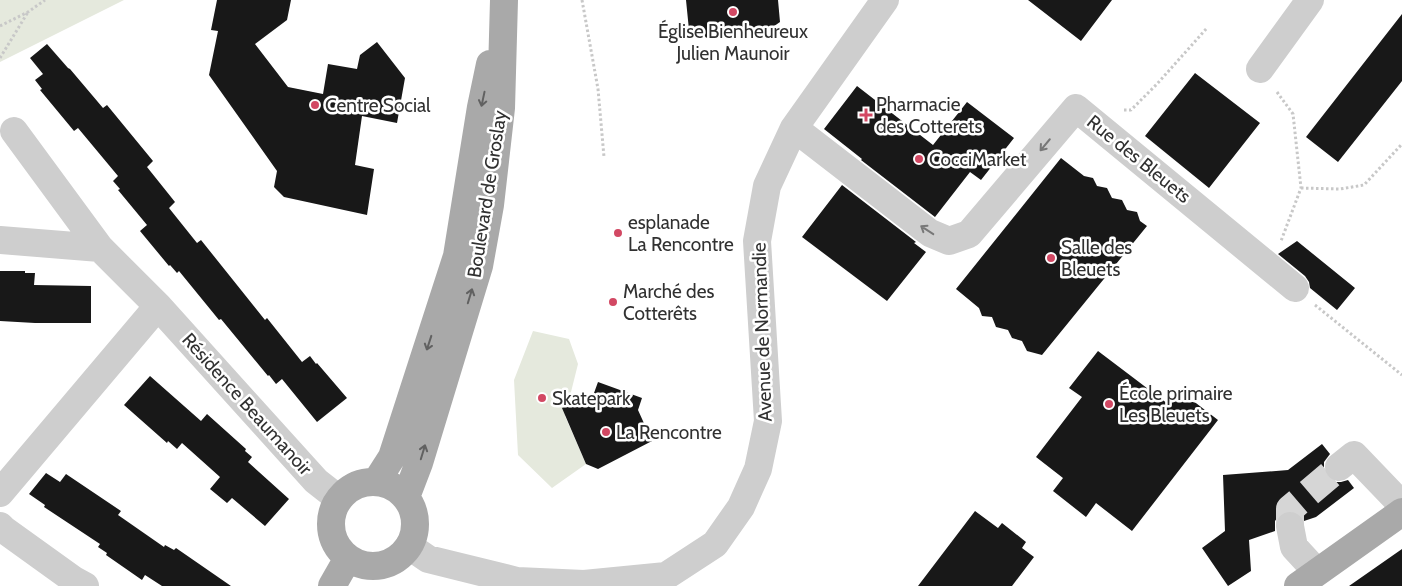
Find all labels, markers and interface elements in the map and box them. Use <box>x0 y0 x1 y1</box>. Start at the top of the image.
marker: Église Bienheureux Julien Maunoir <box>727 6 739 18</box>
place label: Église Bienheureux Julien Maunoir <box>658 19 808 65</box>
one-way arrow <box>477 91 487 107</box>
place label: Pharmacie des Cotterets <box>876 93 983 138</box>
place label: Centre Social <box>325 94 431 117</box>
marker: Centre Social <box>309 99 321 111</box>
street label: Boulevard de Groslay <box>462 108 512 279</box>
marker: Pharmacie des Cotterets <box>860 109 872 121</box>
street label: Rue des Bleuets <box>1082 110 1196 208</box>
one-way arrow <box>1039 138 1050 151</box>
place label: CocciMarket <box>929 148 1027 171</box>
marker: CocciMarket <box>913 153 925 165</box>
place label: esplanade La Rencontre <box>628 211 734 256</box>
one-way arrow <box>921 225 935 235</box>
marker: esplanade La Rencontre <box>612 227 624 239</box>
place label: Salle des Bleuets <box>1061 236 1132 281</box>
street label: Avenue de Normandie <box>747 242 777 422</box>
marker: Salle des Bleuets <box>1045 252 1057 264</box>
place label: Marché des Cotterêts <box>623 280 714 325</box>
one-way arrow <box>466 288 476 304</box>
marker: Marché des Cotterêts <box>607 296 619 308</box>
street label: Résidence Beaumanoir <box>177 328 317 480</box>
one-way arrow <box>424 334 433 350</box>
place label: École primaire Les Bleuets <box>1119 381 1233 427</box>
place label: Skatepark <box>552 387 631 410</box>
marker: Skatepark <box>536 392 548 404</box>
marker: École primaire Les Bleuets <box>1103 398 1115 410</box>
place label: La Rencontre <box>616 421 722 444</box>
marker: La Rencontre <box>600 426 612 438</box>
one-way arrow <box>418 444 428 460</box>

